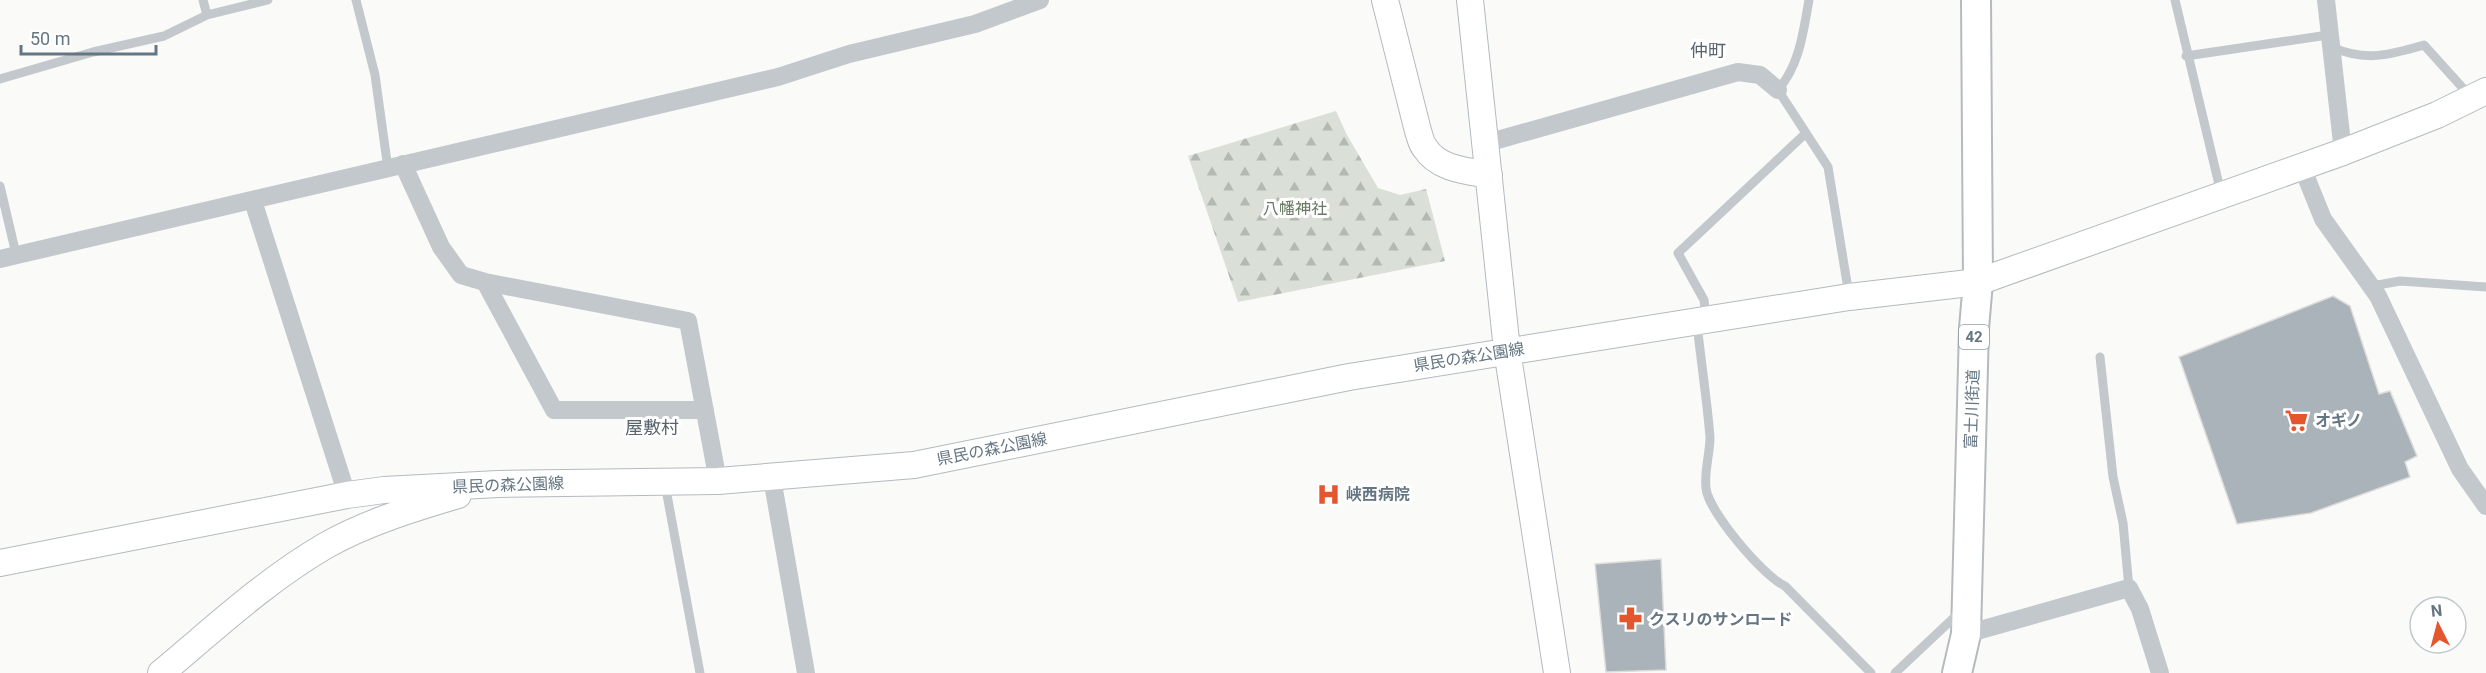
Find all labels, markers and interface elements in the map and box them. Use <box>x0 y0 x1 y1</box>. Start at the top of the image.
scale bar <box>21 18 156 56</box>
text: 50 m <box>30 28 70 49</box>
district label: 仲町 <box>1690 40 1726 61</box>
park label: 八幡神社 <box>1263 199 1327 218</box>
road number: 42 <box>1959 325 1989 349</box>
street label: 県民の森公園線 <box>1412 339 1526 375</box>
street label: 富士川街道 <box>1961 369 1983 449</box>
supermarket icon: オギノ <box>2284 407 2310 433</box>
place label: オギノ <box>2315 411 2362 430</box>
district label: 屋敷村 <box>625 417 679 438</box>
street label: 県民の森公園線 <box>935 429 1049 469</box>
street label: 県民の森公園線 <box>452 474 564 496</box>
hospital icon: 峡西病院 <box>1315 481 1341 507</box>
place label: 峡西病院 <box>1346 485 1410 504</box>
north arrow <box>2408 595 2468 655</box>
text: N <box>2430 601 2443 621</box>
pharmacy icon: クスリのサンロード <box>1618 606 1644 632</box>
place label: クスリのサンロード <box>1649 610 1793 629</box>

